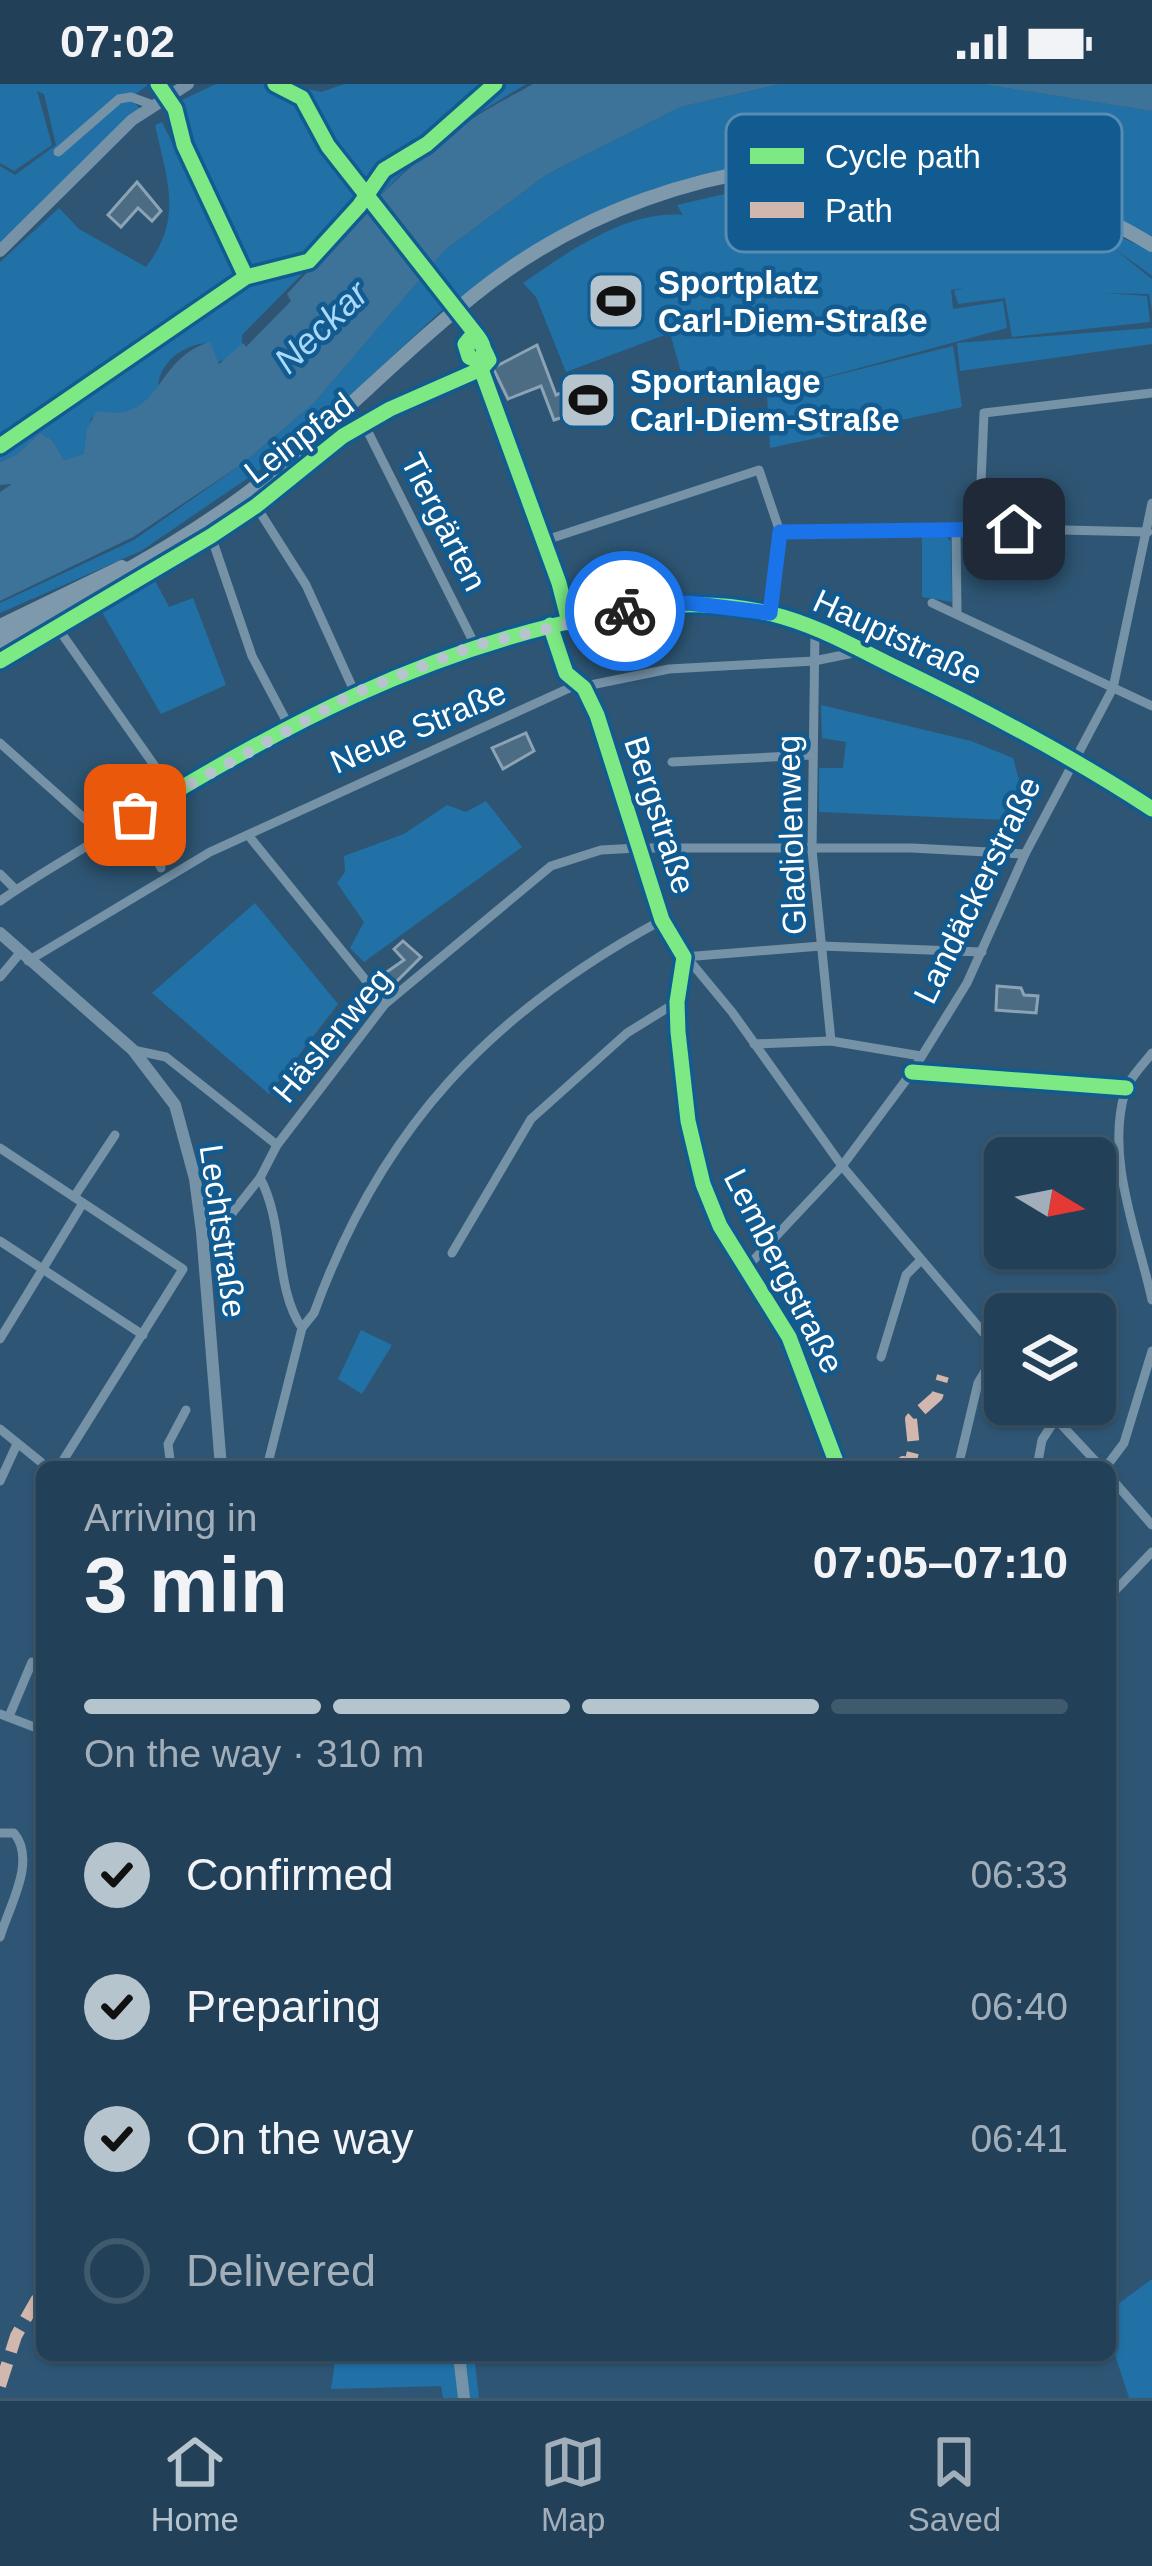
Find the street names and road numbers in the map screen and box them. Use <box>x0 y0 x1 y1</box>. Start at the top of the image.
street label: Leinpfad <box>237 385 361 491</box>
street label: Tiergärten <box>394 447 494 597</box>
street label: Hauptstraße <box>808 582 988 692</box>
street label: Neue Straße <box>325 673 511 781</box>
street label: Bergstraße <box>617 732 703 898</box>
street label: Gladiolenweg <box>769 734 813 936</box>
street label: Landäckerstraße <box>906 771 1048 1009</box>
street label: Häslenweg <box>265 961 399 1109</box>
street label: Lechtstraße <box>193 1142 253 1320</box>
street label: Lembergstraße <box>717 1163 851 1379</box>

